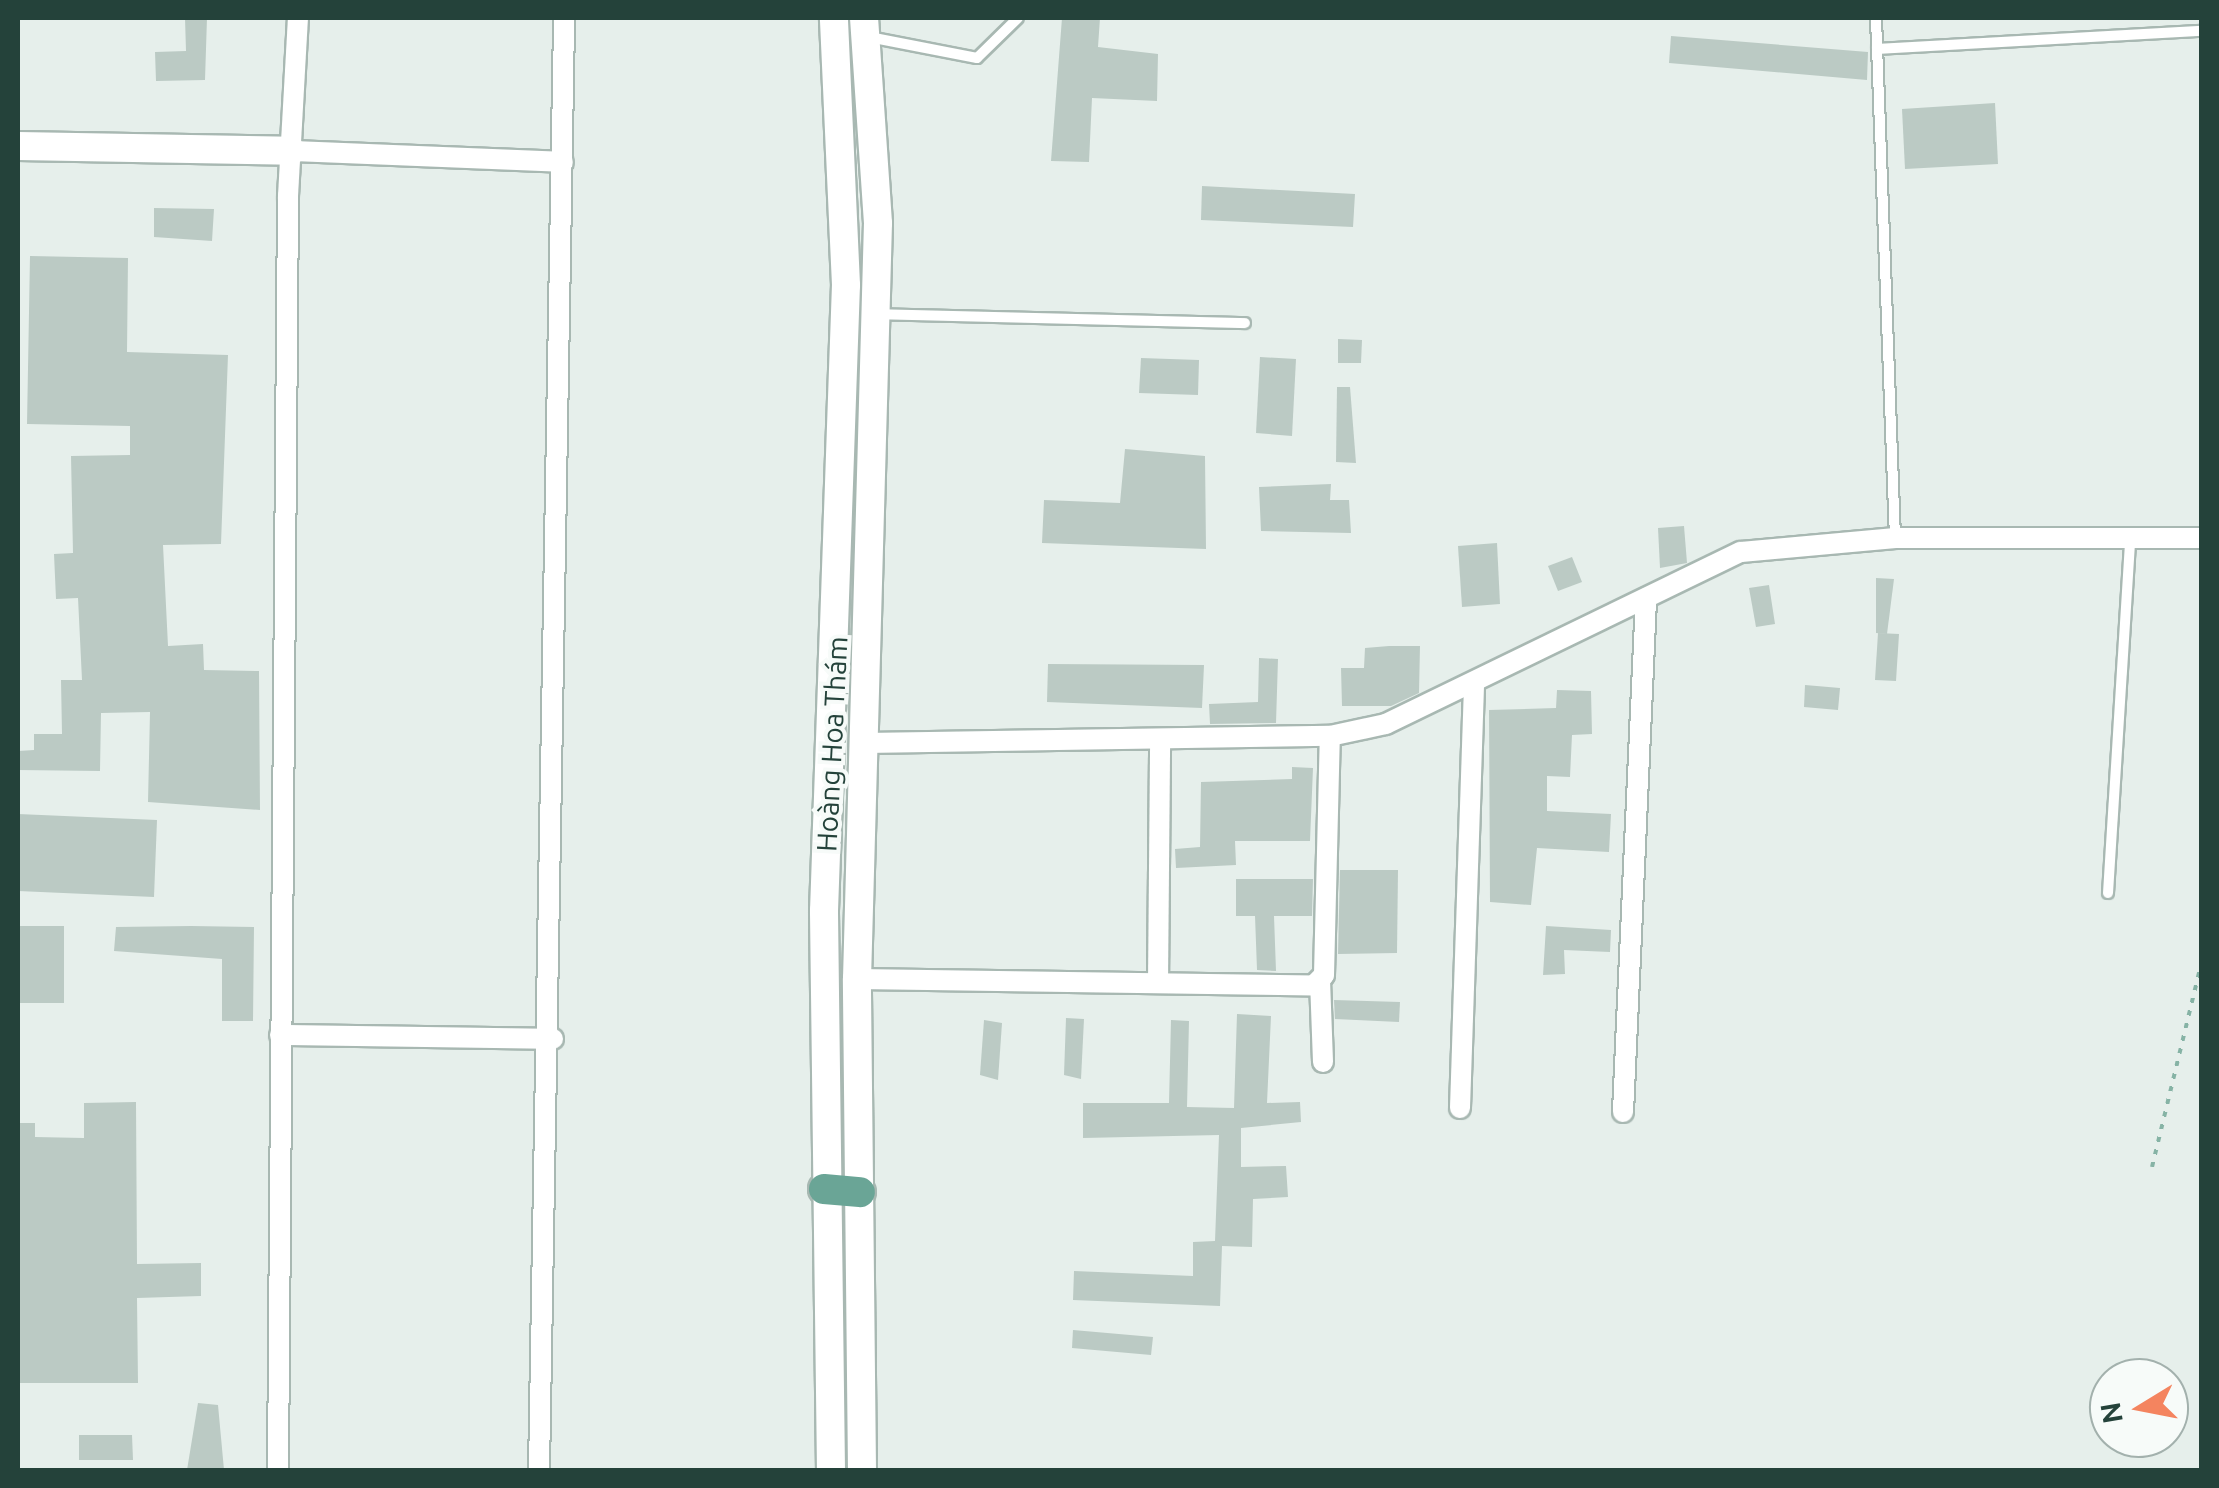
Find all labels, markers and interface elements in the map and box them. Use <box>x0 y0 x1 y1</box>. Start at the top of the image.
street label: Hoàng Hoa Thám <box>810 635 854 853</box>
north arrow <box>2089 1358 2189 1458</box>
text: N <box>2094 1400 2128 1426</box>

